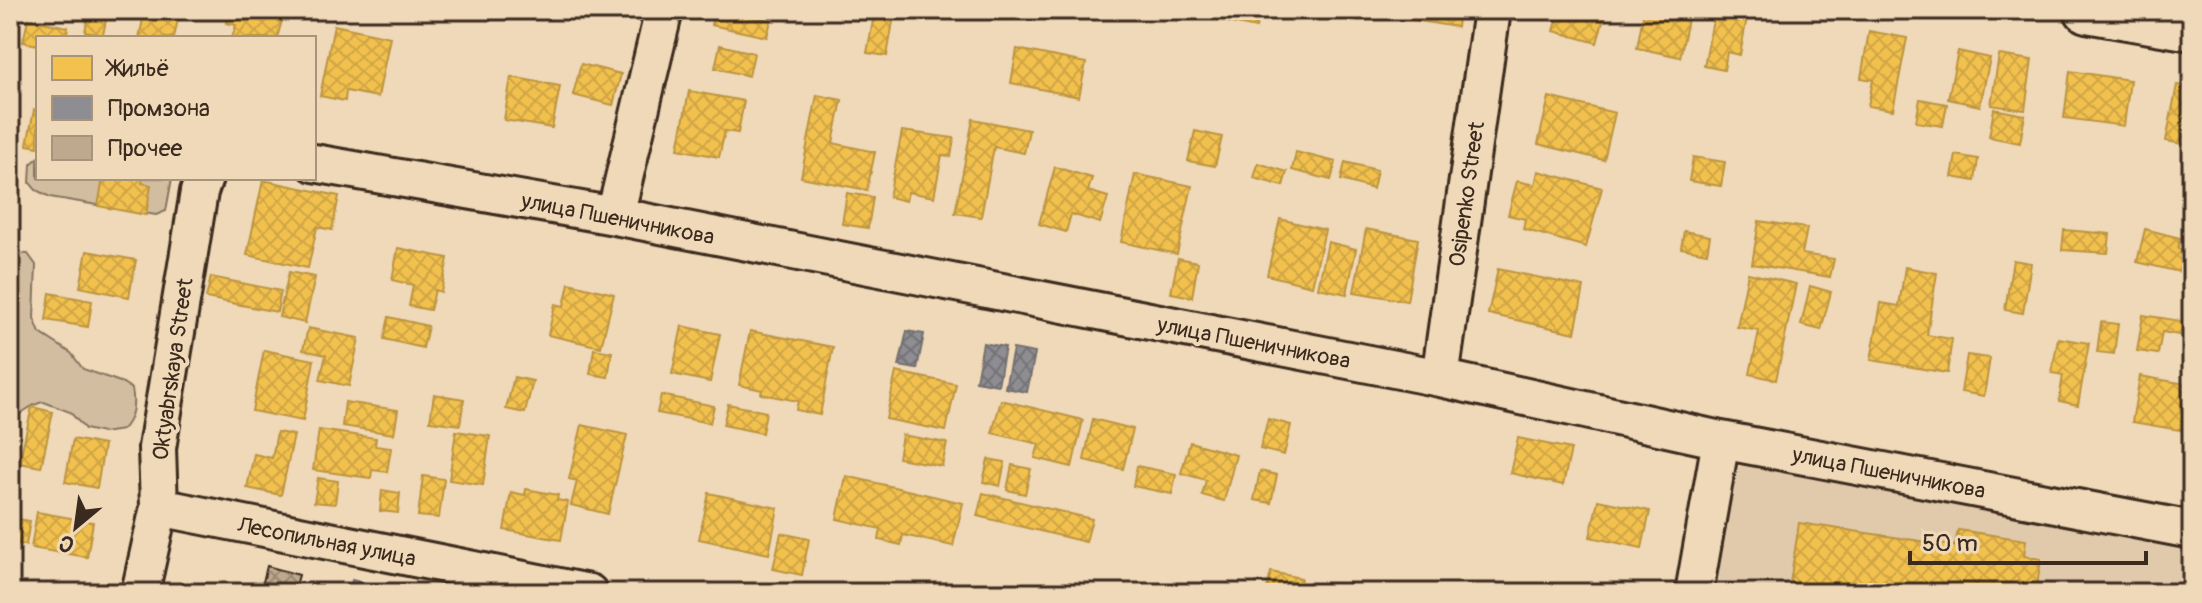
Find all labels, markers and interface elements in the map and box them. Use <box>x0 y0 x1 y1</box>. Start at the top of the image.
legend <box>36 36 316 180</box>
text: Жильё <box>104 54 170 83</box>
text: Промзона <box>108 94 210 123</box>
street label: Osipenko Street <box>1443 120 1491 269</box>
text: Прочее <box>108 134 183 163</box>
street label: улица Пшеничникова <box>518 186 717 251</box>
street label: Oktyabrskaya Street <box>146 276 200 462</box>
street label: улица Пшеничникова <box>1154 310 1353 375</box>
street label: улица Пшеничникова <box>1789 440 1988 505</box>
north arrow <box>36 487 116 567</box>
street label: Лесопильная улица <box>234 511 418 573</box>
scale bar <box>1910 515 2146 565</box>
text: С <box>54 528 80 559</box>
text: 50 m <box>1922 529 1978 558</box>

